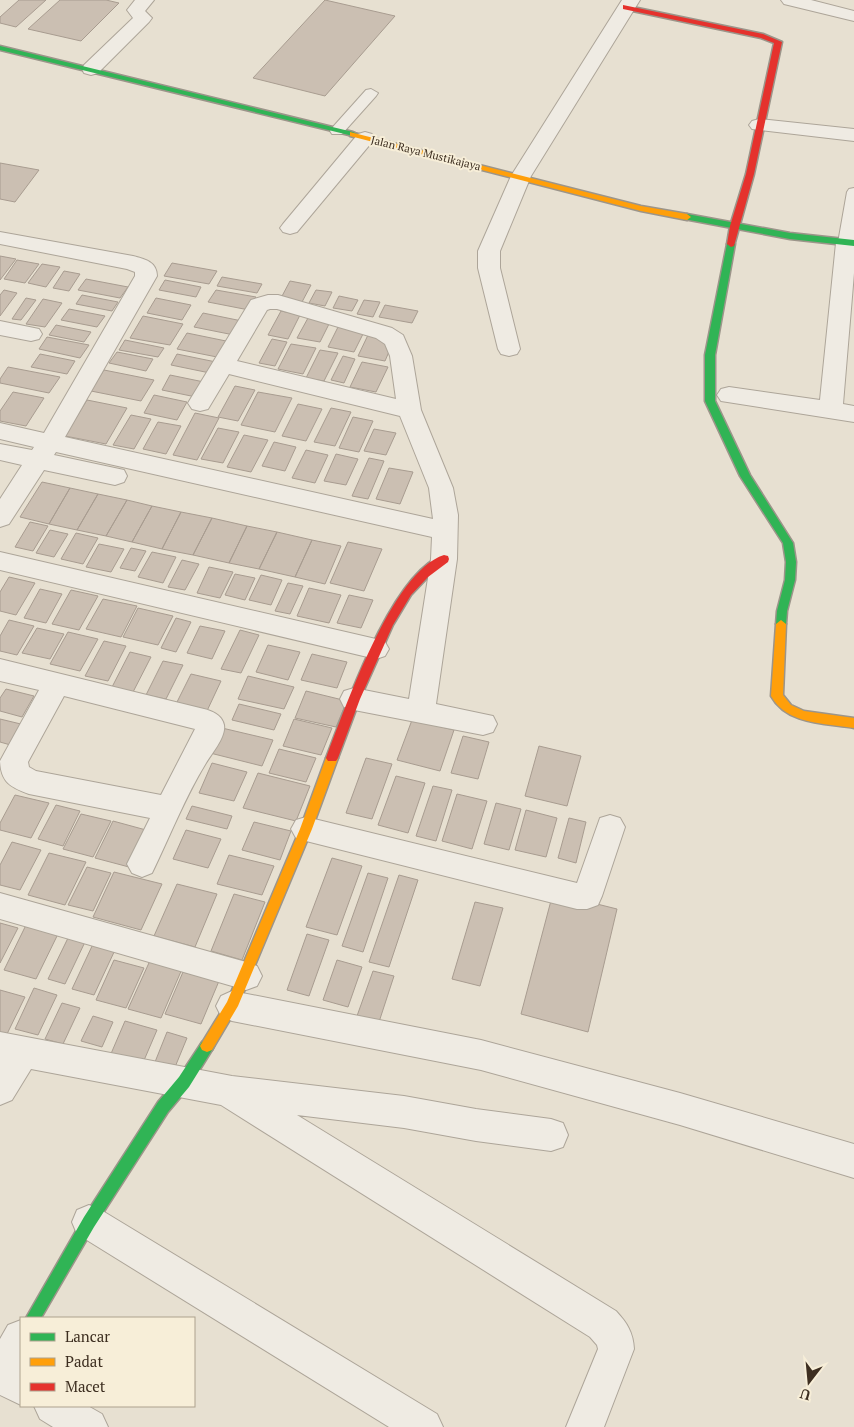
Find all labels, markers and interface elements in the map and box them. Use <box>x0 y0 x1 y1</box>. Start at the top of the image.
street label: Jalan Raya Mustikajaya <box>370 133 483 174</box>
legend <box>20 1317 195 1407</box>
text: Lancar <box>65 1326 110 1346</box>
text: Padat <box>65 1351 103 1371</box>
north arrow <box>784 1357 834 1407</box>
text: Macet <box>65 1376 106 1396</box>
text: U <box>798 1384 813 1405</box>

